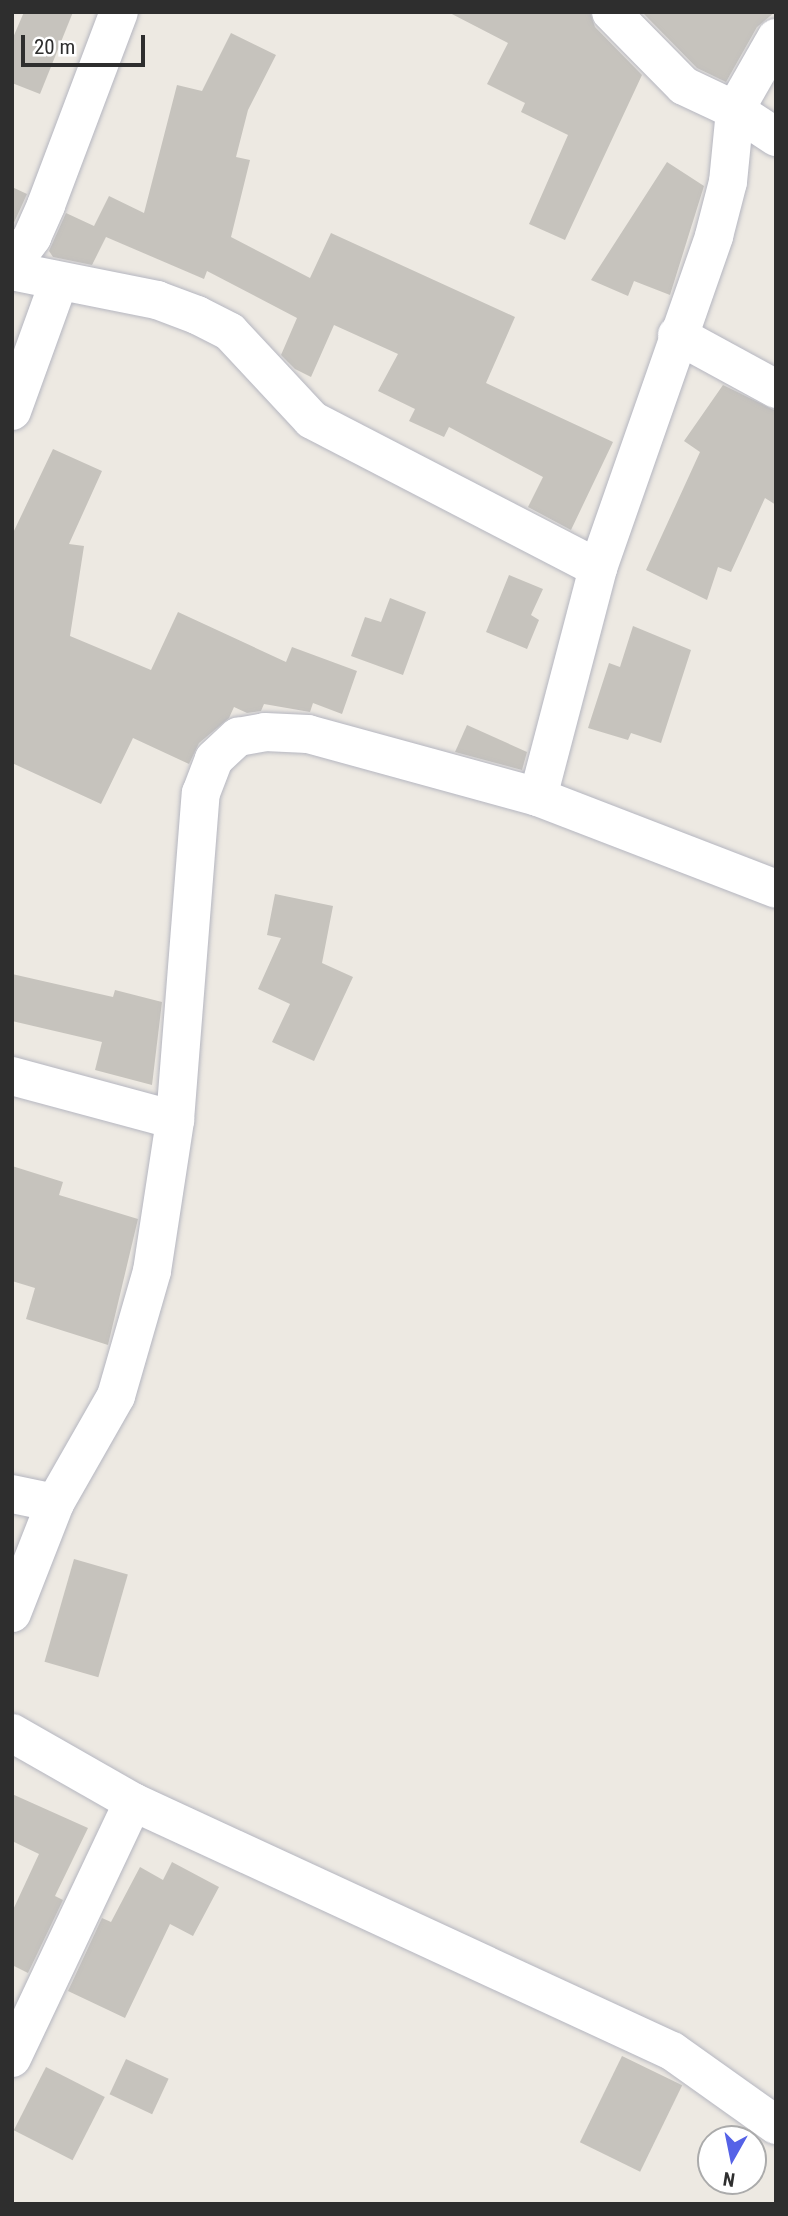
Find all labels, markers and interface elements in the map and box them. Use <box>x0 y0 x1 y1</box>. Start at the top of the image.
scale bar <box>24 21 149 65</box>
text: 20 m <box>34 35 75 59</box>
north arrow <box>697 2125 767 2195</box>
text: N <box>721 2167 737 2192</box>

